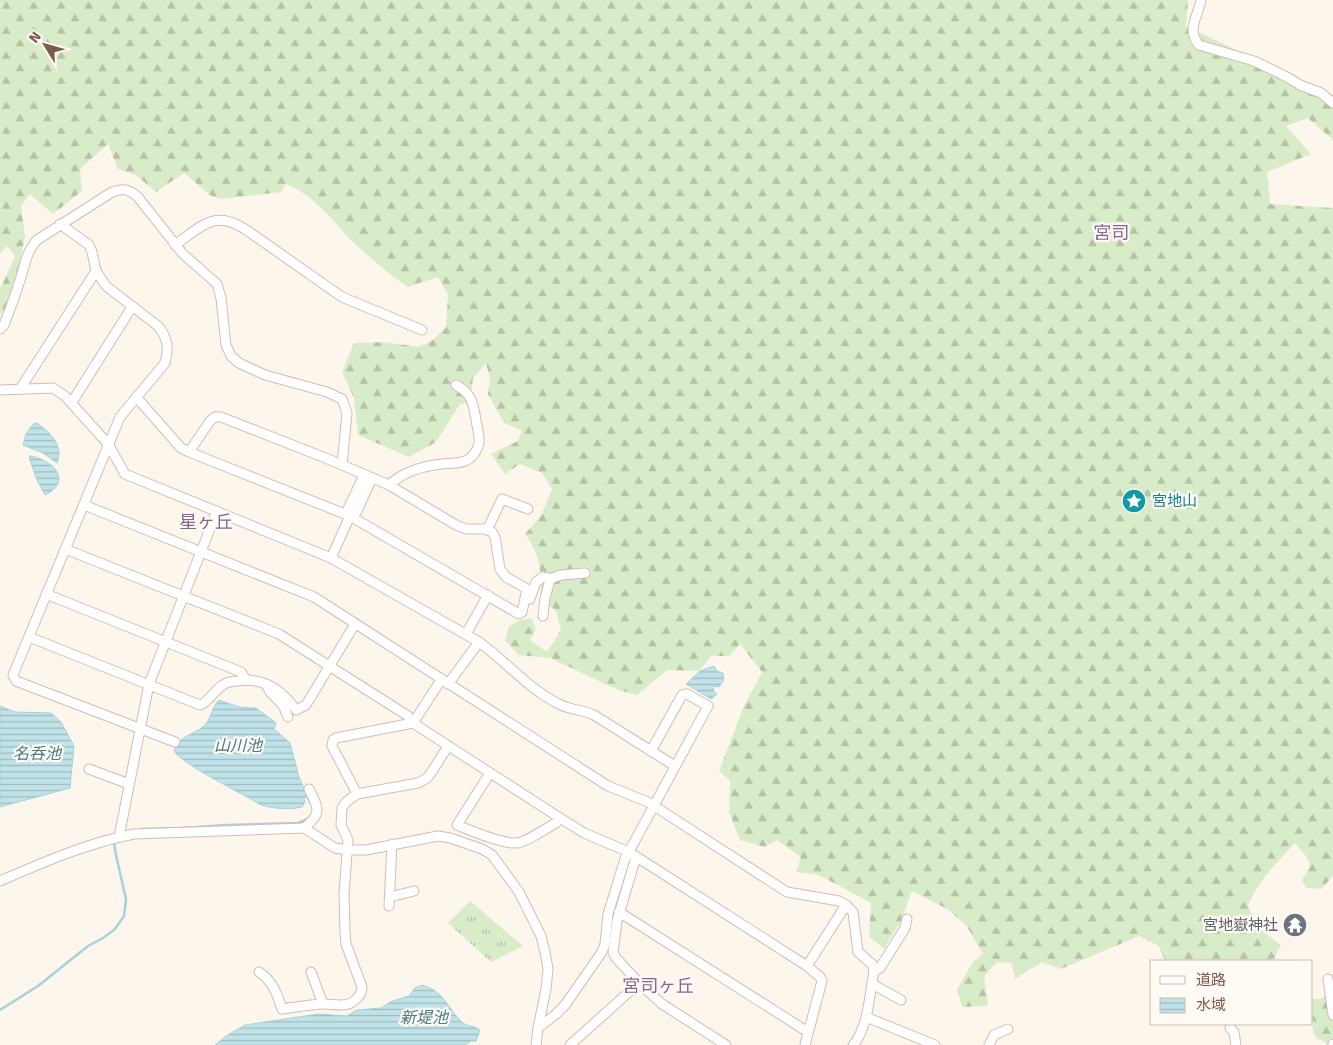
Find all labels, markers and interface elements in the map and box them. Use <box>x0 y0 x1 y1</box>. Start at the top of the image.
north arrow <box>20 20 70 70</box>
text: N <box>25 28 45 46</box>
district label: 宮司 <box>1093 222 1129 244</box>
place icon: 宮地山 <box>1121 488 1147 514</box>
place label: 宮地山 <box>1152 492 1197 510</box>
district label: 星ヶ丘 <box>179 511 233 533</box>
water label: 山川池 <box>214 736 264 756</box>
water label: 名呑池 <box>13 744 63 764</box>
temple icon: 宮地嶽神社 <box>1282 912 1308 938</box>
place label: 宮地嶽神社 <box>1203 916 1278 934</box>
legend <box>1150 960 1313 1025</box>
text: 道路 <box>1196 971 1226 989</box>
district label: 宮司ヶ丘 <box>622 975 694 997</box>
text: 水域 <box>1196 996 1226 1014</box>
water label: 新堤池 <box>400 1008 450 1028</box>

